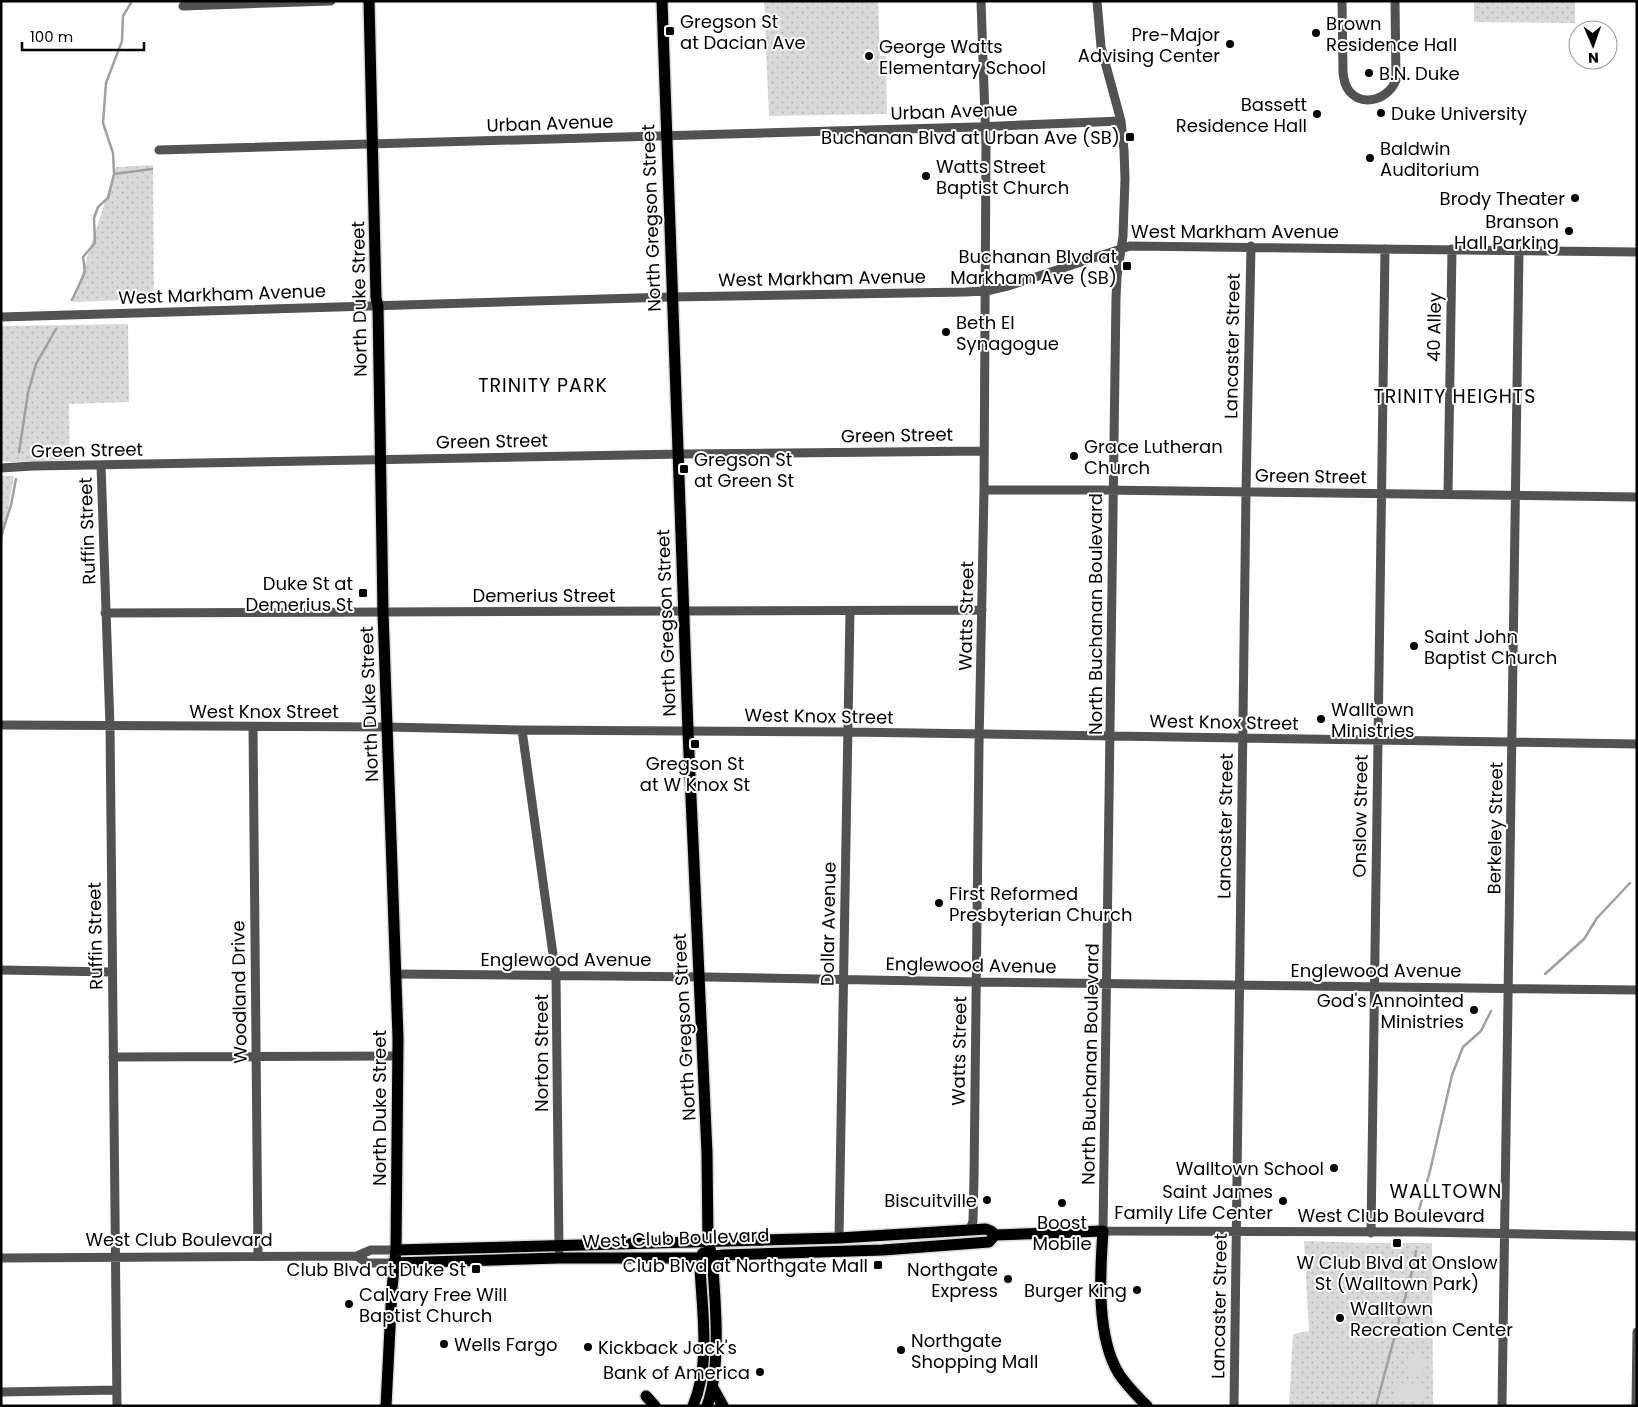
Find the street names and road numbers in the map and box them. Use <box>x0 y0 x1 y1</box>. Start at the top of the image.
street label: Urban Avenue <box>890 96 1018 126</box>
street label: Urban Avenue <box>486 108 614 138</box>
street label: North Gregson Street <box>635 124 667 312</box>
street label: West Markham Avenue <box>1131 219 1339 244</box>
street label: North Duke Street <box>345 221 373 377</box>
street label: West Markham Avenue <box>718 264 926 292</box>
street label: Lancaster Street <box>1218 273 1246 419</box>
street label: West Markham Avenue <box>118 278 326 310</box>
street label: 40 Alley <box>1421 292 1447 362</box>
street label: Green Street <box>841 422 953 448</box>
street label: Green Street <box>436 428 548 454</box>
street label: Green Street <box>31 437 143 463</box>
street label: Green Street <box>1255 463 1367 489</box>
street label: Ruffin Street <box>73 477 101 585</box>
street label: North Buchanan Boulevard <box>1083 493 1108 735</box>
street label: North Gregson Street <box>650 529 682 717</box>
street label: Watts Street <box>953 561 979 671</box>
street label: Demerius Street <box>472 583 616 608</box>
street label: North Duke Street <box>354 626 384 782</box>
street label: West Knox Street <box>189 699 339 724</box>
street label: West Knox Street <box>744 702 894 730</box>
street label: West Knox Street <box>1149 708 1299 736</box>
street label: Lancaster Street <box>1211 753 1239 899</box>
street label: Onslow Street <box>1346 754 1374 878</box>
street label: Berkeley Street <box>1481 762 1509 894</box>
street label: Dollar Avenue <box>814 862 842 986</box>
street label: Ruffin Street <box>82 882 108 990</box>
street label: Woodland Drive <box>225 920 253 1064</box>
street label: North Gregson Street <box>667 933 701 1121</box>
street label: North Buchanan Boulevard <box>1075 943 1105 1185</box>
street label: Englewood Avenue <box>481 947 651 972</box>
street label: Englewood Avenue <box>885 951 1057 979</box>
street label: Englewood Avenue <box>1291 958 1461 983</box>
street label: Norton Street <box>529 994 554 1112</box>
street label: Watts Street <box>946 996 972 1106</box>
street label: North Duke Street <box>367 1030 392 1186</box>
street label: West Club Boulevard <box>1297 1203 1485 1228</box>
street label: West Club Boulevard <box>582 1222 770 1254</box>
street label: West Club Boulevard <box>85 1227 273 1252</box>
street label: Lancaster Street <box>1205 1233 1233 1379</box>

